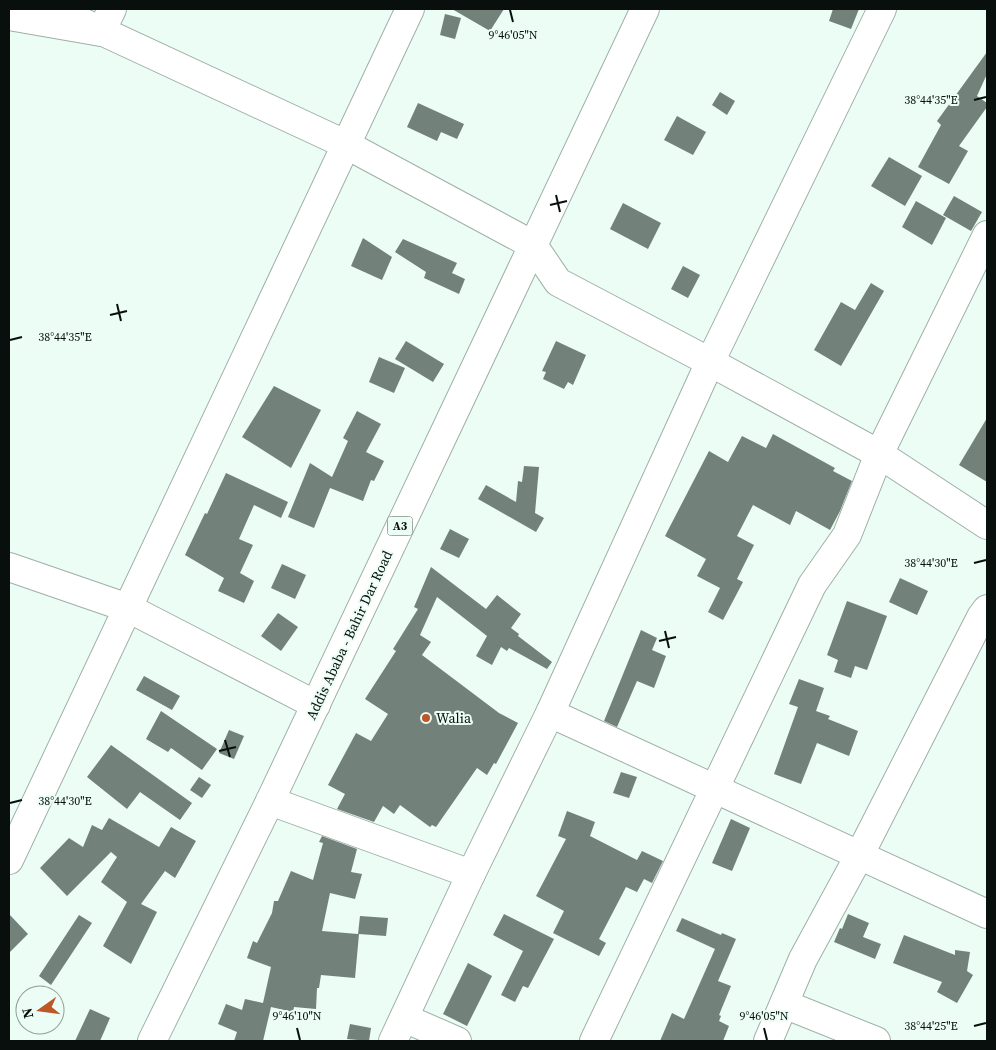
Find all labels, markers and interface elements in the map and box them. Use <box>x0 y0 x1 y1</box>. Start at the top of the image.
text: 9°46'05"N <box>488 27 538 43</box>
text: 38°44'35"E <box>904 92 958 108</box>
text: 38°44'35"E <box>38 329 92 345</box>
road number: A3 <box>388 516 412 536</box>
street label: Addis Ababa - Bahir Dar Road <box>301 547 397 723</box>
text: 38°44'30"E <box>904 555 958 571</box>
place label: Walia <box>436 708 472 728</box>
marker: Walia <box>420 712 432 724</box>
text: 38°44'30"E <box>38 793 92 809</box>
north arrow <box>15 985 65 1035</box>
text: N <box>16 1006 38 1021</box>
text: 9°46'10"N <box>272 1008 322 1024</box>
text: 9°46'05"N <box>739 1008 789 1024</box>
text: 38°44'25"E <box>904 1018 958 1034</box>

